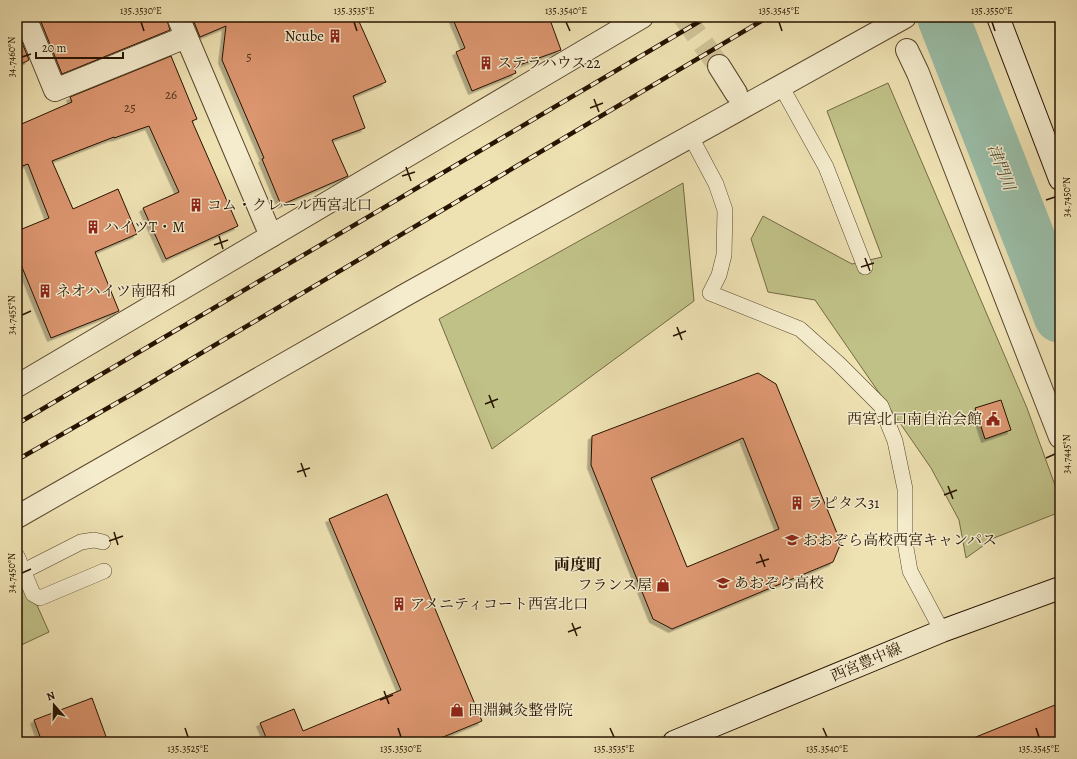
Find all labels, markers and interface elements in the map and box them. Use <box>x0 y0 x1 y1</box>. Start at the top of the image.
text: 135.3530°E <box>120 4 162 17</box>
text: 135.3535°E <box>334 4 374 17</box>
text: 135.3540°E <box>545 4 587 17</box>
text: 135.3545°E <box>758 4 800 17</box>
text: 135.3550°E <box>971 4 1013 17</box>
place label: Ncube <box>285 26 324 46</box>
building icon: Ncube <box>327 28 343 44</box>
scale bar <box>36 34 123 60</box>
text: 34.7460°N <box>5 37 18 77</box>
text: 20 m <box>42 40 66 56</box>
house number: 5 <box>246 48 252 65</box>
place label: ステラハウス22 <box>497 53 601 73</box>
building icon: ステラハウス22 <box>478 55 494 71</box>
house number: 26 <box>165 86 177 103</box>
house number: 25 <box>124 99 136 116</box>
water label: 津門川 <box>982 141 1021 196</box>
text: 34.7450°N <box>1060 177 1073 217</box>
place label: コム・クレール西宮北口 <box>207 195 372 215</box>
building icon: コム・クレール西宮北口 <box>188 197 204 213</box>
place label: ハイツT・M <box>104 217 185 237</box>
building icon: ハイツT・M <box>85 219 101 235</box>
place label: ネオハイツ南昭和 <box>56 281 176 301</box>
building icon: ネオハイツ南昭和 <box>37 283 53 299</box>
text: 34.7455°N <box>5 295 18 335</box>
place label: 西宮北口南自治会館 <box>847 409 982 429</box>
public building icon: 西宮北口南自治会館 <box>985 411 1001 427</box>
text: 34.7445°N <box>1060 434 1073 474</box>
place label: ラピタス31 <box>808 493 879 513</box>
building icon: ラピタス31 <box>789 495 805 511</box>
place label: おおぞら高校西宮キャンパス <box>803 530 997 550</box>
school or university icon: おおぞら高校西宮キャンパス <box>784 532 800 548</box>
text: 34.7450°N <box>5 553 18 593</box>
district label: 両度町 <box>554 554 602 576</box>
place label: あおぞら高校 <box>734 573 824 593</box>
place label: フランス屋 <box>577 575 652 595</box>
school or university icon: あおぞら高校 <box>715 575 731 591</box>
shop icon: フランス屋 <box>655 577 671 593</box>
place label: アメニティコート西宮北口 <box>410 594 588 614</box>
building icon: アメニティコート西宮北口 <box>391 596 407 612</box>
street label: 西宮豊中線 <box>828 638 904 686</box>
north arrow <box>34 685 74 725</box>
text: N <box>44 688 57 704</box>
place label: 田淵鍼灸整骨院 <box>468 700 573 720</box>
shop icon: 田淵鍼灸整骨院 <box>449 702 465 718</box>
text: 135.3525°E <box>167 742 209 755</box>
text: 135.3530°E <box>380 742 422 755</box>
text: 135.3535°E <box>594 742 634 755</box>
text: 135.3540°E <box>806 742 848 755</box>
text: 135.3545°E <box>1018 742 1060 755</box>

